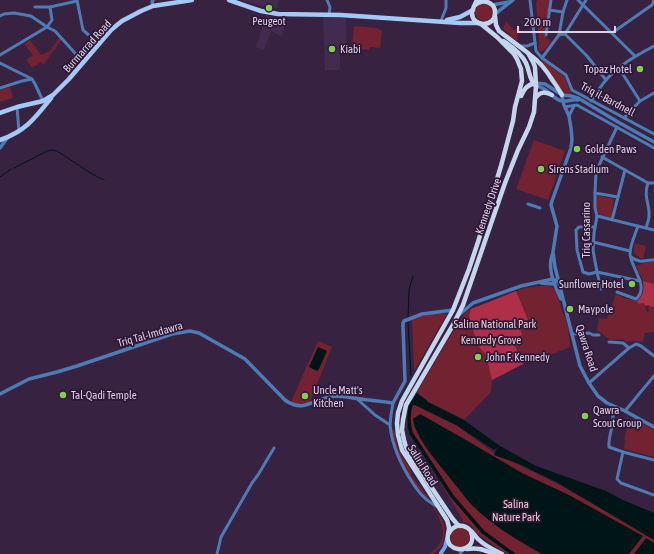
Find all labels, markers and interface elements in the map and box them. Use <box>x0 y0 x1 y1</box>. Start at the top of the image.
marker: Peugeot <box>264 3 274 13</box>
scale bar <box>518 8 615 34</box>
place label: Peugeot <box>252 15 286 27</box>
text: 200 m <box>524 15 551 29</box>
street label: Burmarrad Road <box>60 17 114 75</box>
place label: Kiabi <box>340 43 361 55</box>
marker: Kiabi <box>327 44 337 54</box>
place label: Topaz Hotel <box>584 63 632 75</box>
marker: Topaz Hotel <box>635 64 645 74</box>
street label: Triq il-Bardnell <box>579 80 637 118</box>
place label: Golden Paws <box>585 143 637 155</box>
marker: Golden Paws <box>572 144 582 154</box>
place label: Sirens Stadium <box>549 163 609 175</box>
marker: Sirens Stadium <box>536 164 546 174</box>
street label: Kennedy Drive <box>473 176 503 236</box>
street label: Triq Cassarino <box>580 202 592 258</box>
place label: Sunflower Hotel <box>559 278 624 290</box>
marker: Sunflower Hotel <box>627 279 637 289</box>
place label: Maypole <box>578 303 613 315</box>
marker: Maypole <box>565 304 575 314</box>
park label: Salina National Park <box>454 318 537 330</box>
street label: Triq Tal-Imdawra <box>116 319 184 349</box>
street label: Qawra Road <box>574 323 600 373</box>
park label: Kennedy Grove <box>461 334 521 346</box>
place label: John F. Kennedy <box>486 351 550 363</box>
marker: John F. Kennedy <box>473 352 483 362</box>
place label: Uncle Matt's Kitchen <box>313 384 363 409</box>
place label: Tal-Qadi Temple <box>71 389 137 401</box>
marker: Tal-Qadi Temple <box>58 390 68 400</box>
marker: Uncle Matt's Kitchen <box>300 391 310 401</box>
place label: Qawra Scout Group <box>593 404 642 429</box>
marker: Qawra Scout Group <box>580 411 590 421</box>
street label: Salini Road <box>406 443 440 487</box>
park label: Salina Nature Park <box>492 498 540 523</box>

